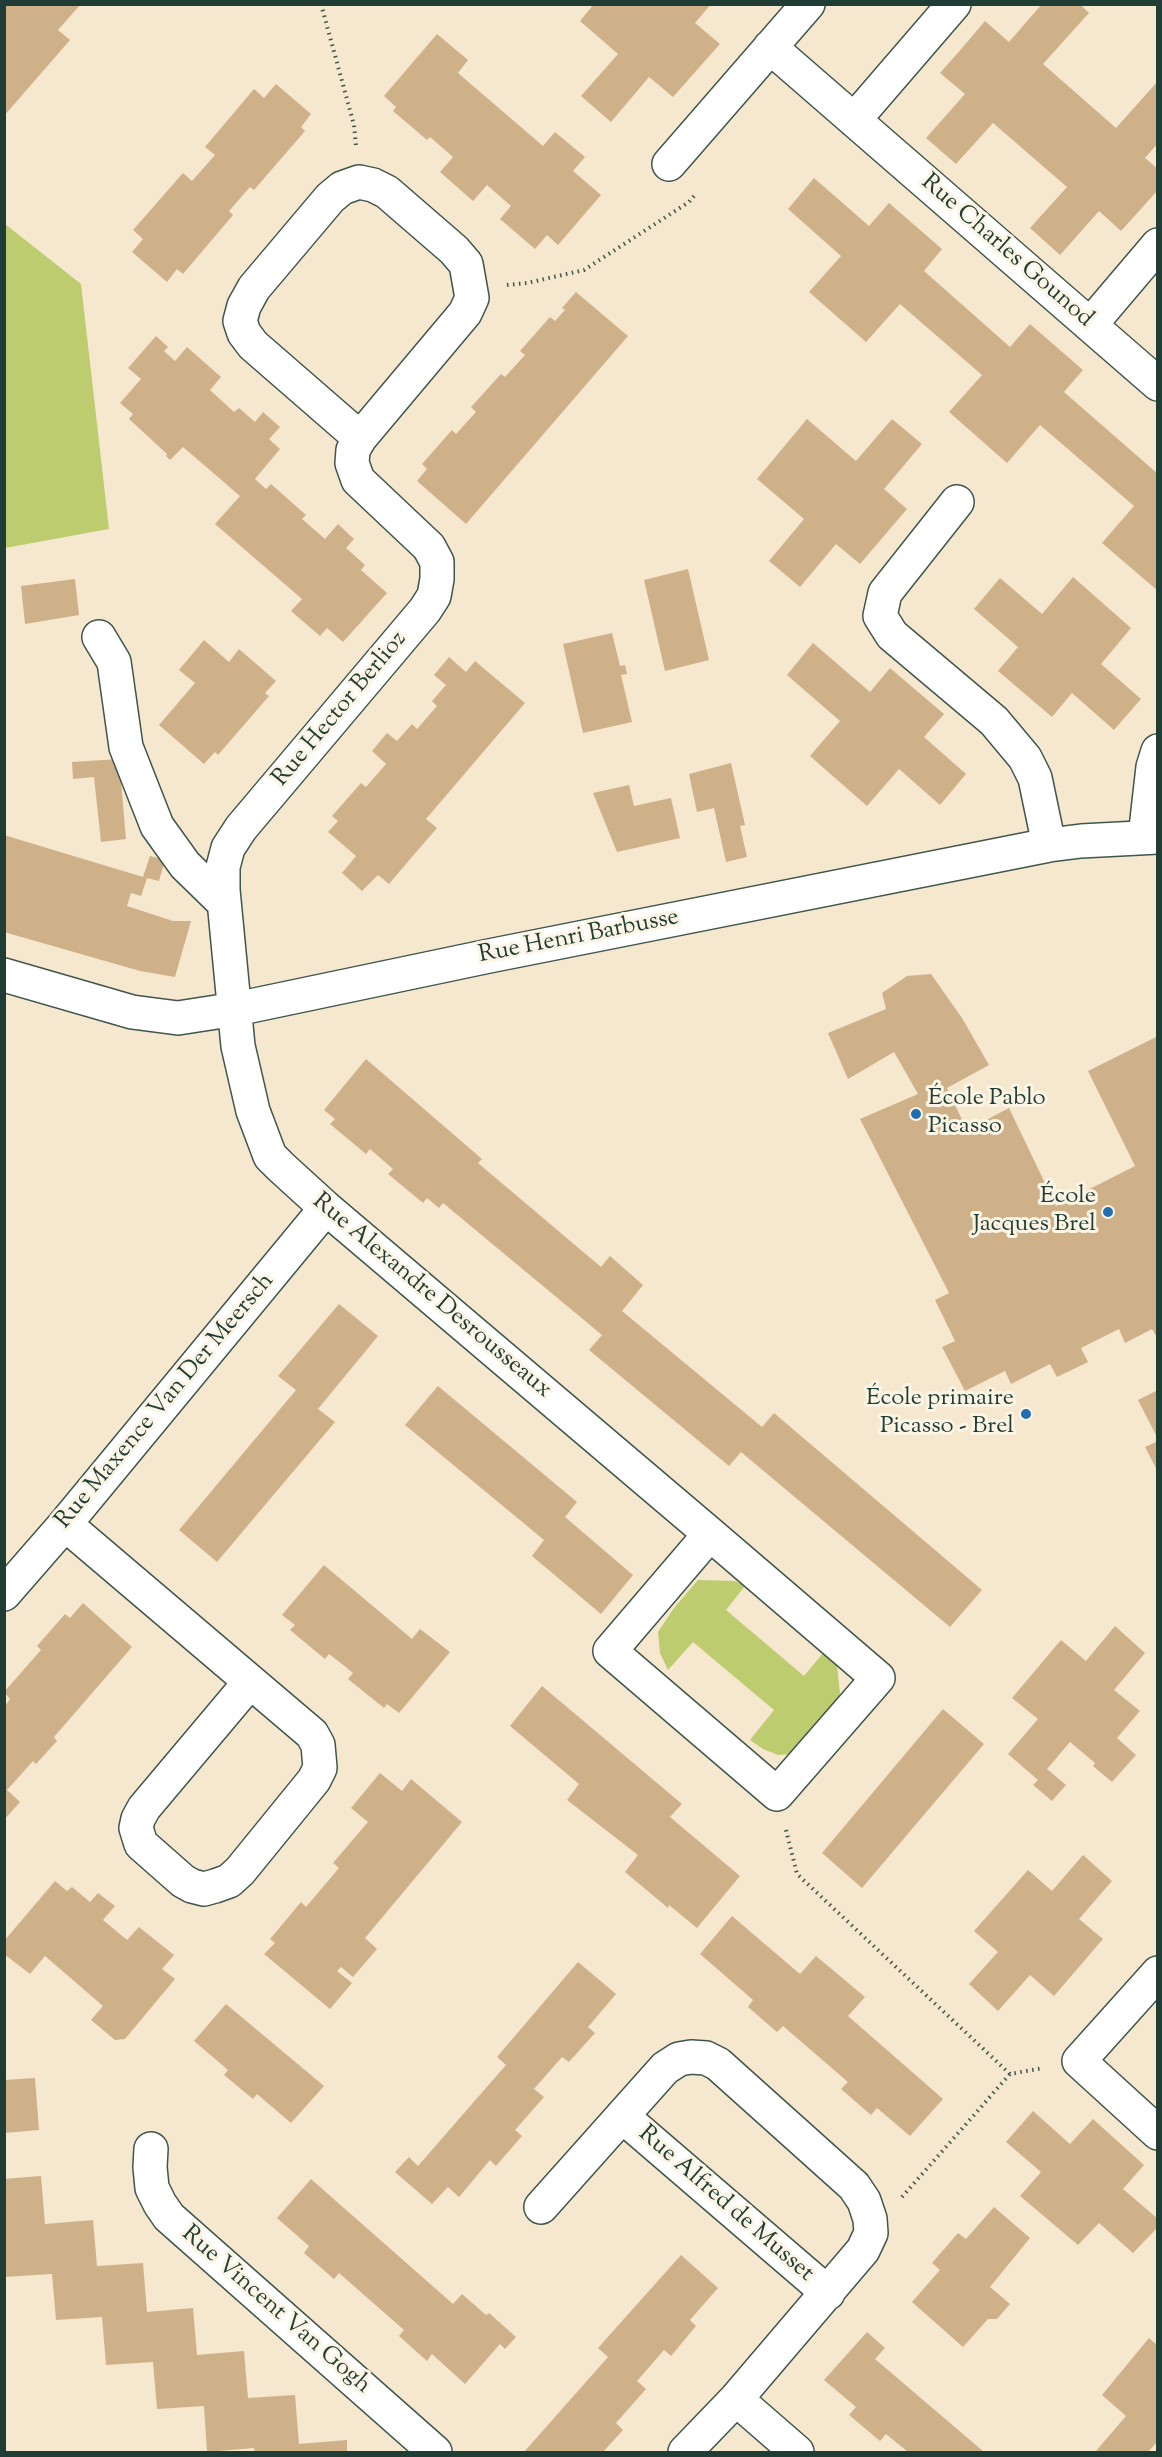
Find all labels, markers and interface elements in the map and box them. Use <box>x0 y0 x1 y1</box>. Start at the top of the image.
street label: Rue Charles Gounod <box>914 169 1098 335</box>
street label: Rue Hector Berlioz <box>268 627 414 793</box>
street label: Rue Henri Barbusse <box>476 904 682 972</box>
place label: École Pablo Picasso <box>928 1086 1046 1142</box>
marker: École Pablo Picasso <box>909 1107 923 1121</box>
place label: École Jacques Brel <box>973 1184 1096 1240</box>
street label: Rue Alexandre Desrousseaux <box>305 1188 557 1406</box>
marker: École Jacques Brel <box>1101 1205 1115 1219</box>
street label: Rue Maxence Van Der Meersch <box>51 1268 281 1536</box>
place label: École primaire Picasso - Brel <box>866 1386 1014 1442</box>
marker: École primaire Picasso - Brel <box>1019 1407 1033 1421</box>
street label: Rue Alfred de Musset <box>631 2121 819 2289</box>
street label: Rue Vincent Van Gogh <box>174 2221 376 2401</box>

